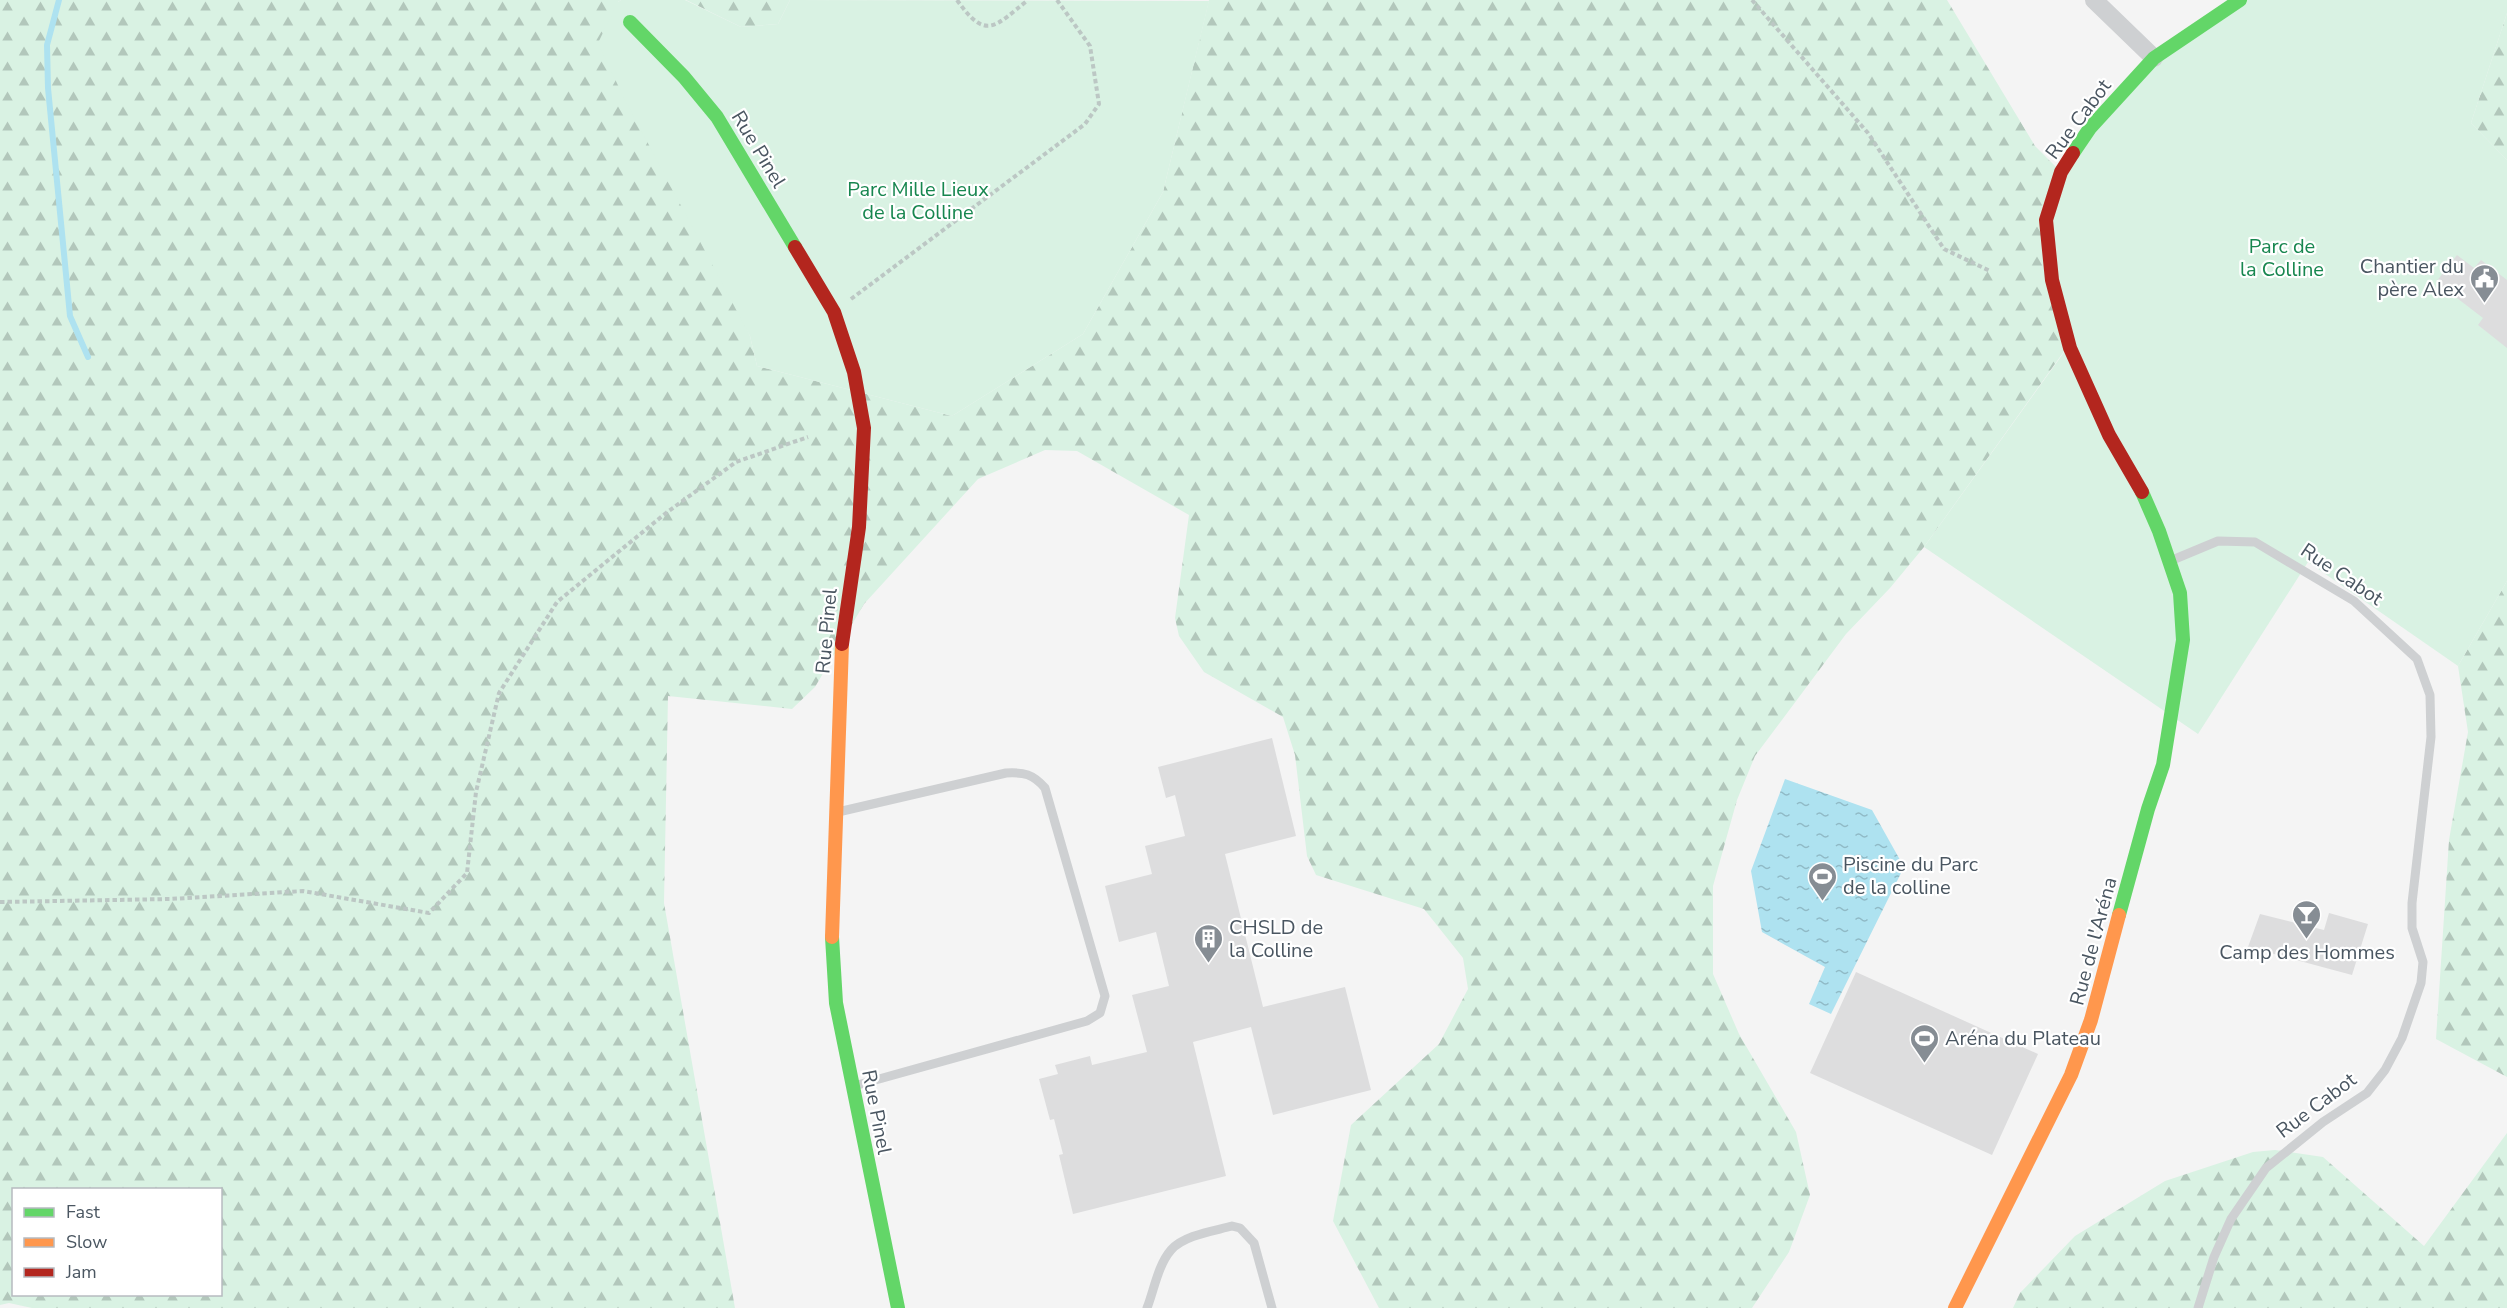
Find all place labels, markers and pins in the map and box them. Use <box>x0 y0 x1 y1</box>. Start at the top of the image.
place label: Chantier du père Alex <box>2360 253 2464 303</box>
public building icon: Chantier du père Alex <box>2469 262 2501 304</box>
place label: Piscine du Parc de la colline <box>1843 851 1978 901</box>
sports icon: Piscine du Parc de la colline <box>1806 860 1838 902</box>
bar icon: Camp des Hommes <box>2291 898 2323 940</box>
place label: CHSLD de la Colline <box>1229 914 1323 964</box>
building icon: CHSLD de la Colline <box>1192 922 1224 964</box>
place label: Camp des Hommes <box>2219 939 2395 966</box>
sports icon: Aréna du Plateau <box>1908 1022 1940 1064</box>
place label: Aréna du Plateau <box>1945 1025 2101 1052</box>

